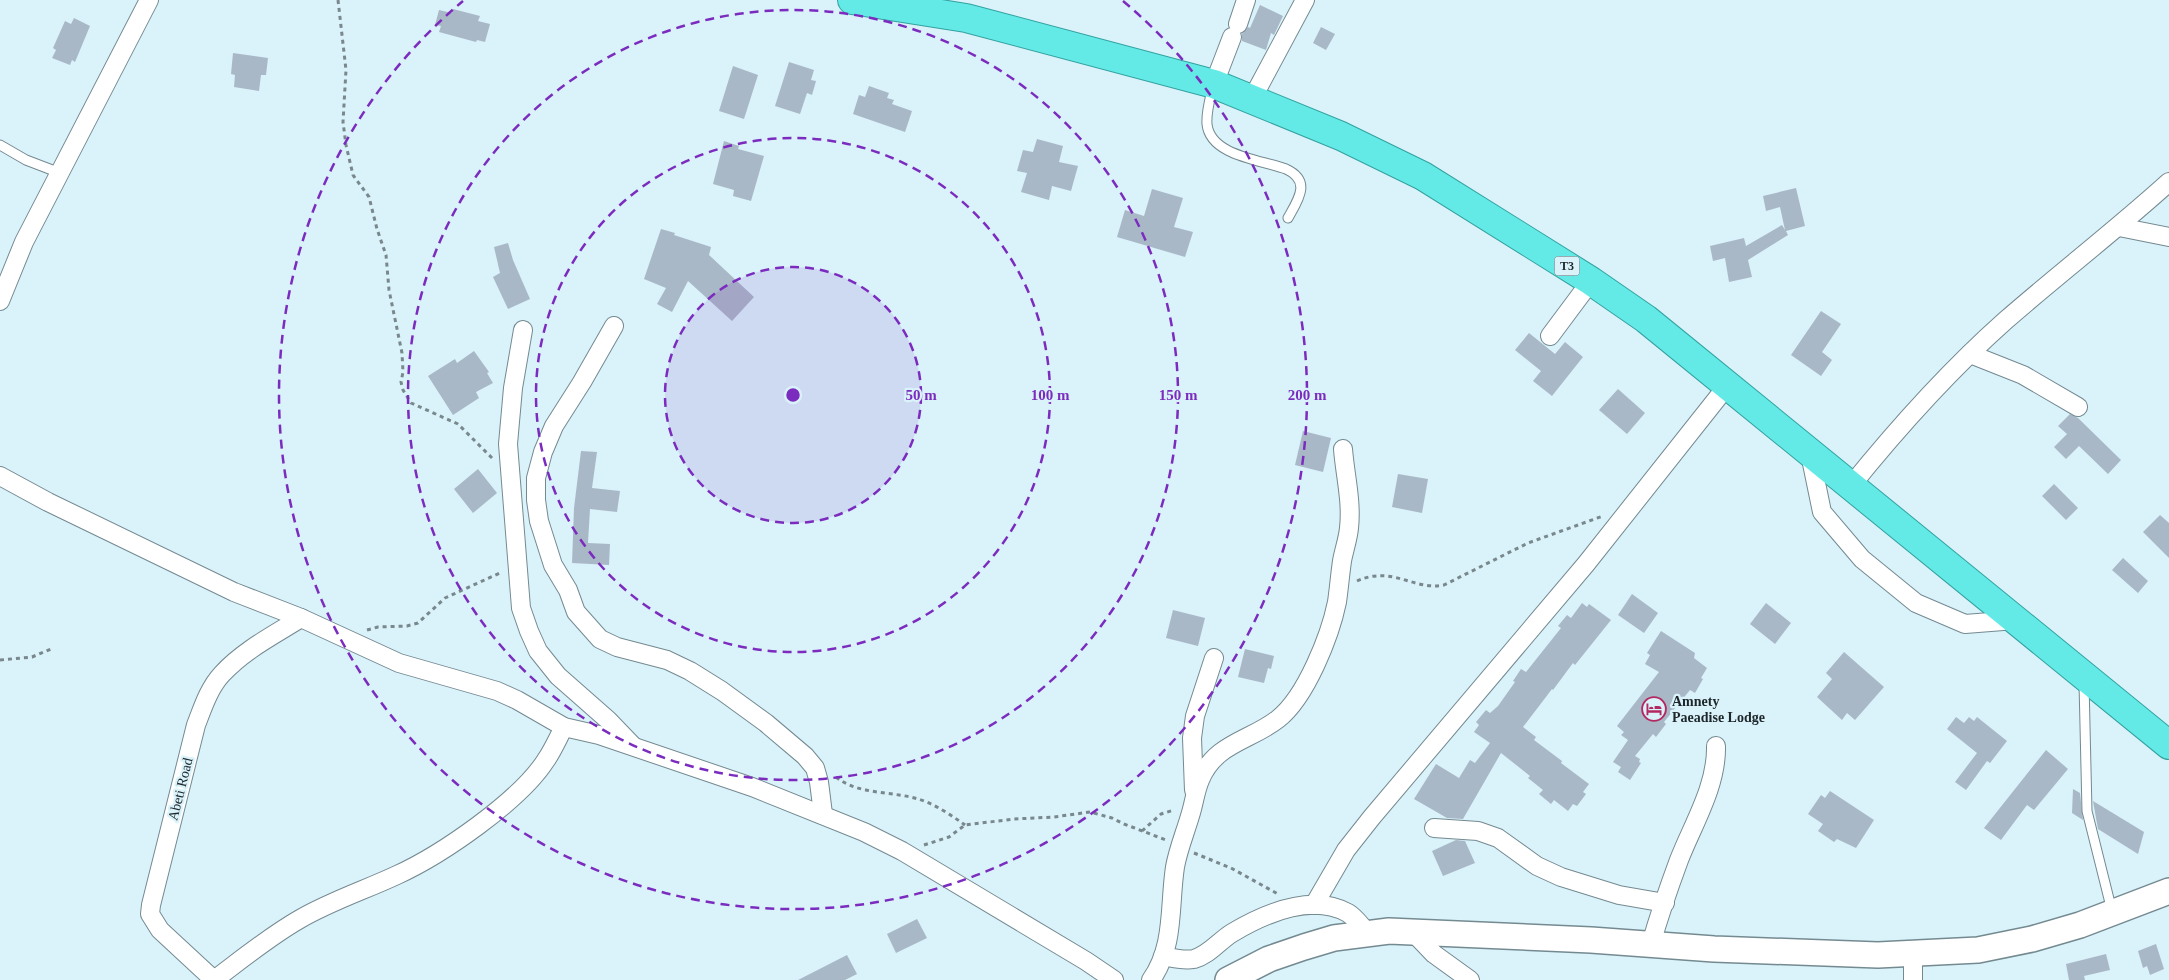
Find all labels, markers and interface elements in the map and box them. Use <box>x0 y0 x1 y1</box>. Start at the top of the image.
road number: T3 <box>1554 256 1580 276</box>
centre of rings <box>784 386 802 404</box>
text: 50 m <box>905 387 937 403</box>
text: 100 m <box>1031 387 1070 403</box>
text: 150 m <box>1159 387 1198 403</box>
text: 200 m <box>1288 387 1327 403</box>
place label: Amnety Paeadise Lodge <box>1672 694 1765 725</box>
hotel icon: Amnety Paeadise Lodge <box>1641 696 1667 722</box>
street label: Abeti Road <box>165 756 196 822</box>

